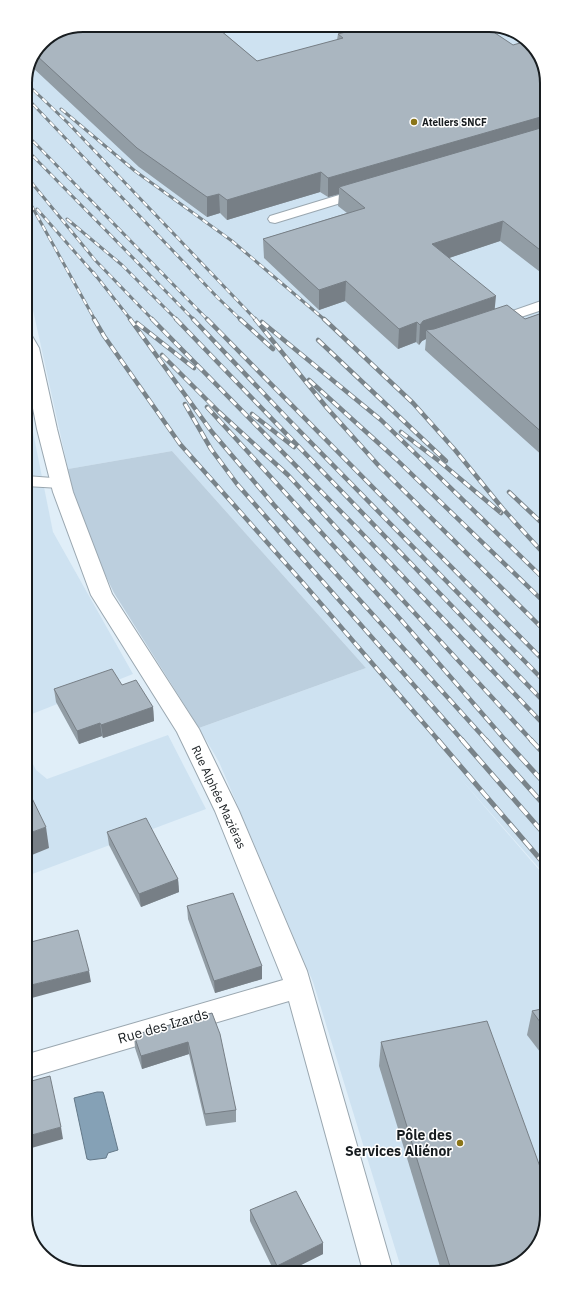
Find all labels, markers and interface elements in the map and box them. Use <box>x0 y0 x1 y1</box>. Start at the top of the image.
place label: Ateliers SNCF <box>422 116 487 129</box>
marker: Ateliers SNCF <box>409 117 419 127</box>
street label: Rue Alphée Maziéras <box>188 743 250 851</box>
street label: Rue des Izards <box>116 1004 211 1048</box>
place label: Pôle des Services Aliénor <box>345 1126 452 1160</box>
marker: Pôle des Services Aliénor <box>455 1138 465 1148</box>

